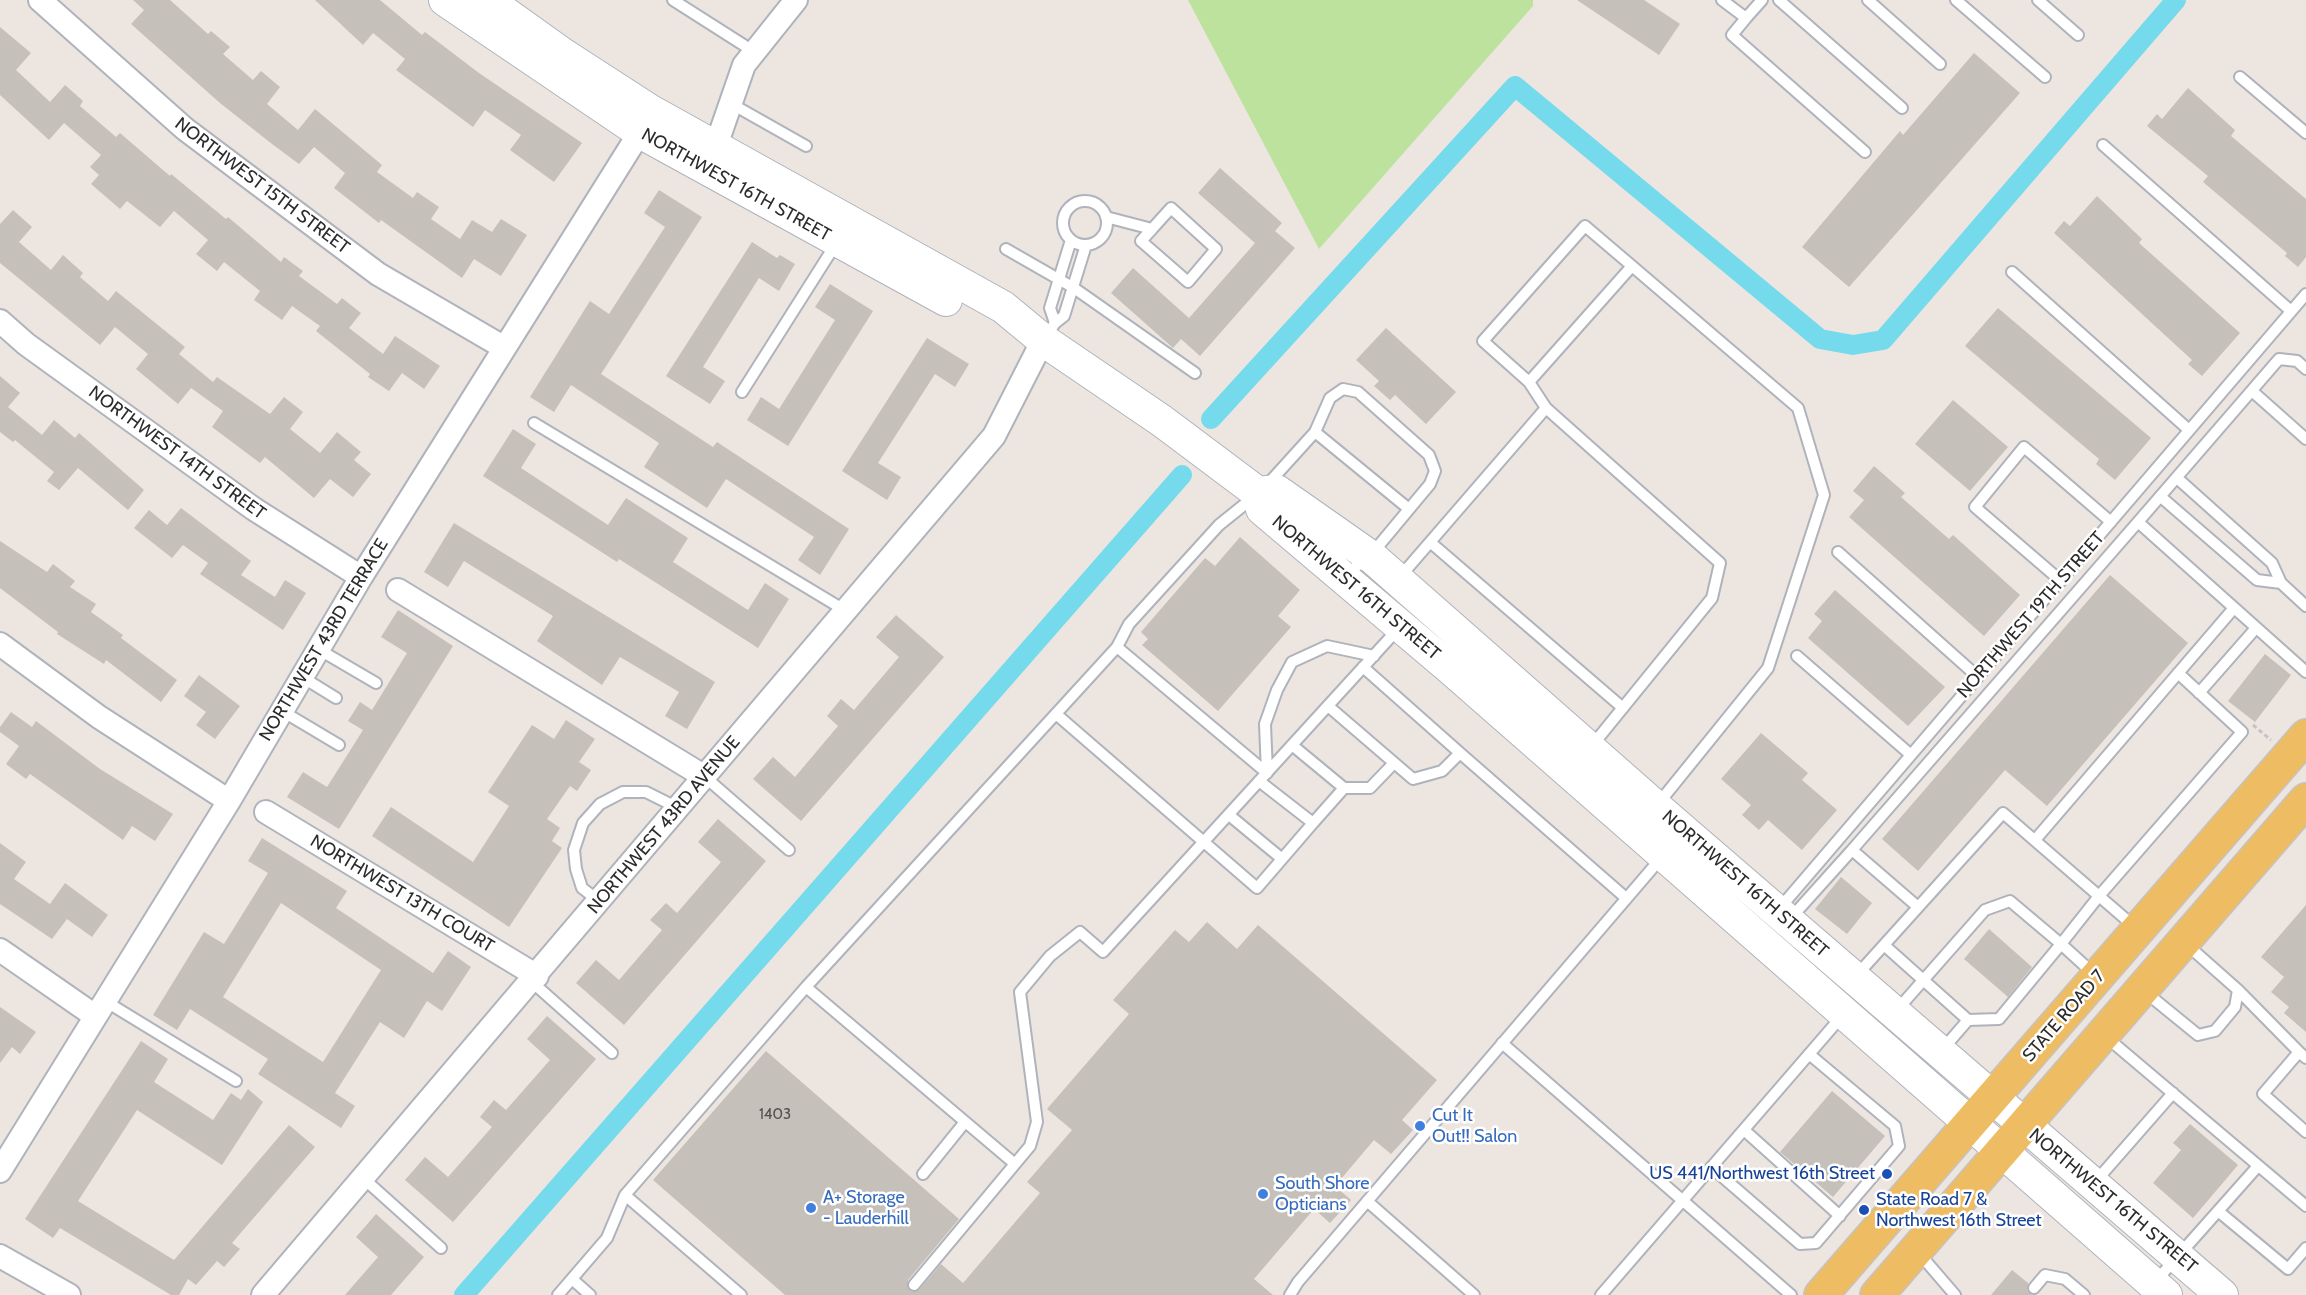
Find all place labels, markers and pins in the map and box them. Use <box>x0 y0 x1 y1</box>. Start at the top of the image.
place label: Cut It Out!! Salon <box>1432 1105 1517 1148</box>
marker: Cut It Out!! Salon <box>1413 1119 1427 1133</box>
place label: US 441/Northwest 16th Street <box>1649 1163 1875 1185</box>
marker: US 441/Northwest 16th Street <box>1880 1167 1894 1181</box>
place label: South Shore Opticians <box>1275 1173 1369 1216</box>
place label: A+ Storage - Lauderhill <box>823 1187 909 1230</box>
marker: South Shore Opticians <box>1256 1187 1270 1201</box>
place label: State Road 7 & Northwest 16th Street <box>1876 1189 2042 1232</box>
marker: A+ Storage - Lauderhill <box>804 1201 818 1215</box>
marker: State Road 7 & Northwest 16th Street <box>1857 1203 1871 1217</box>

